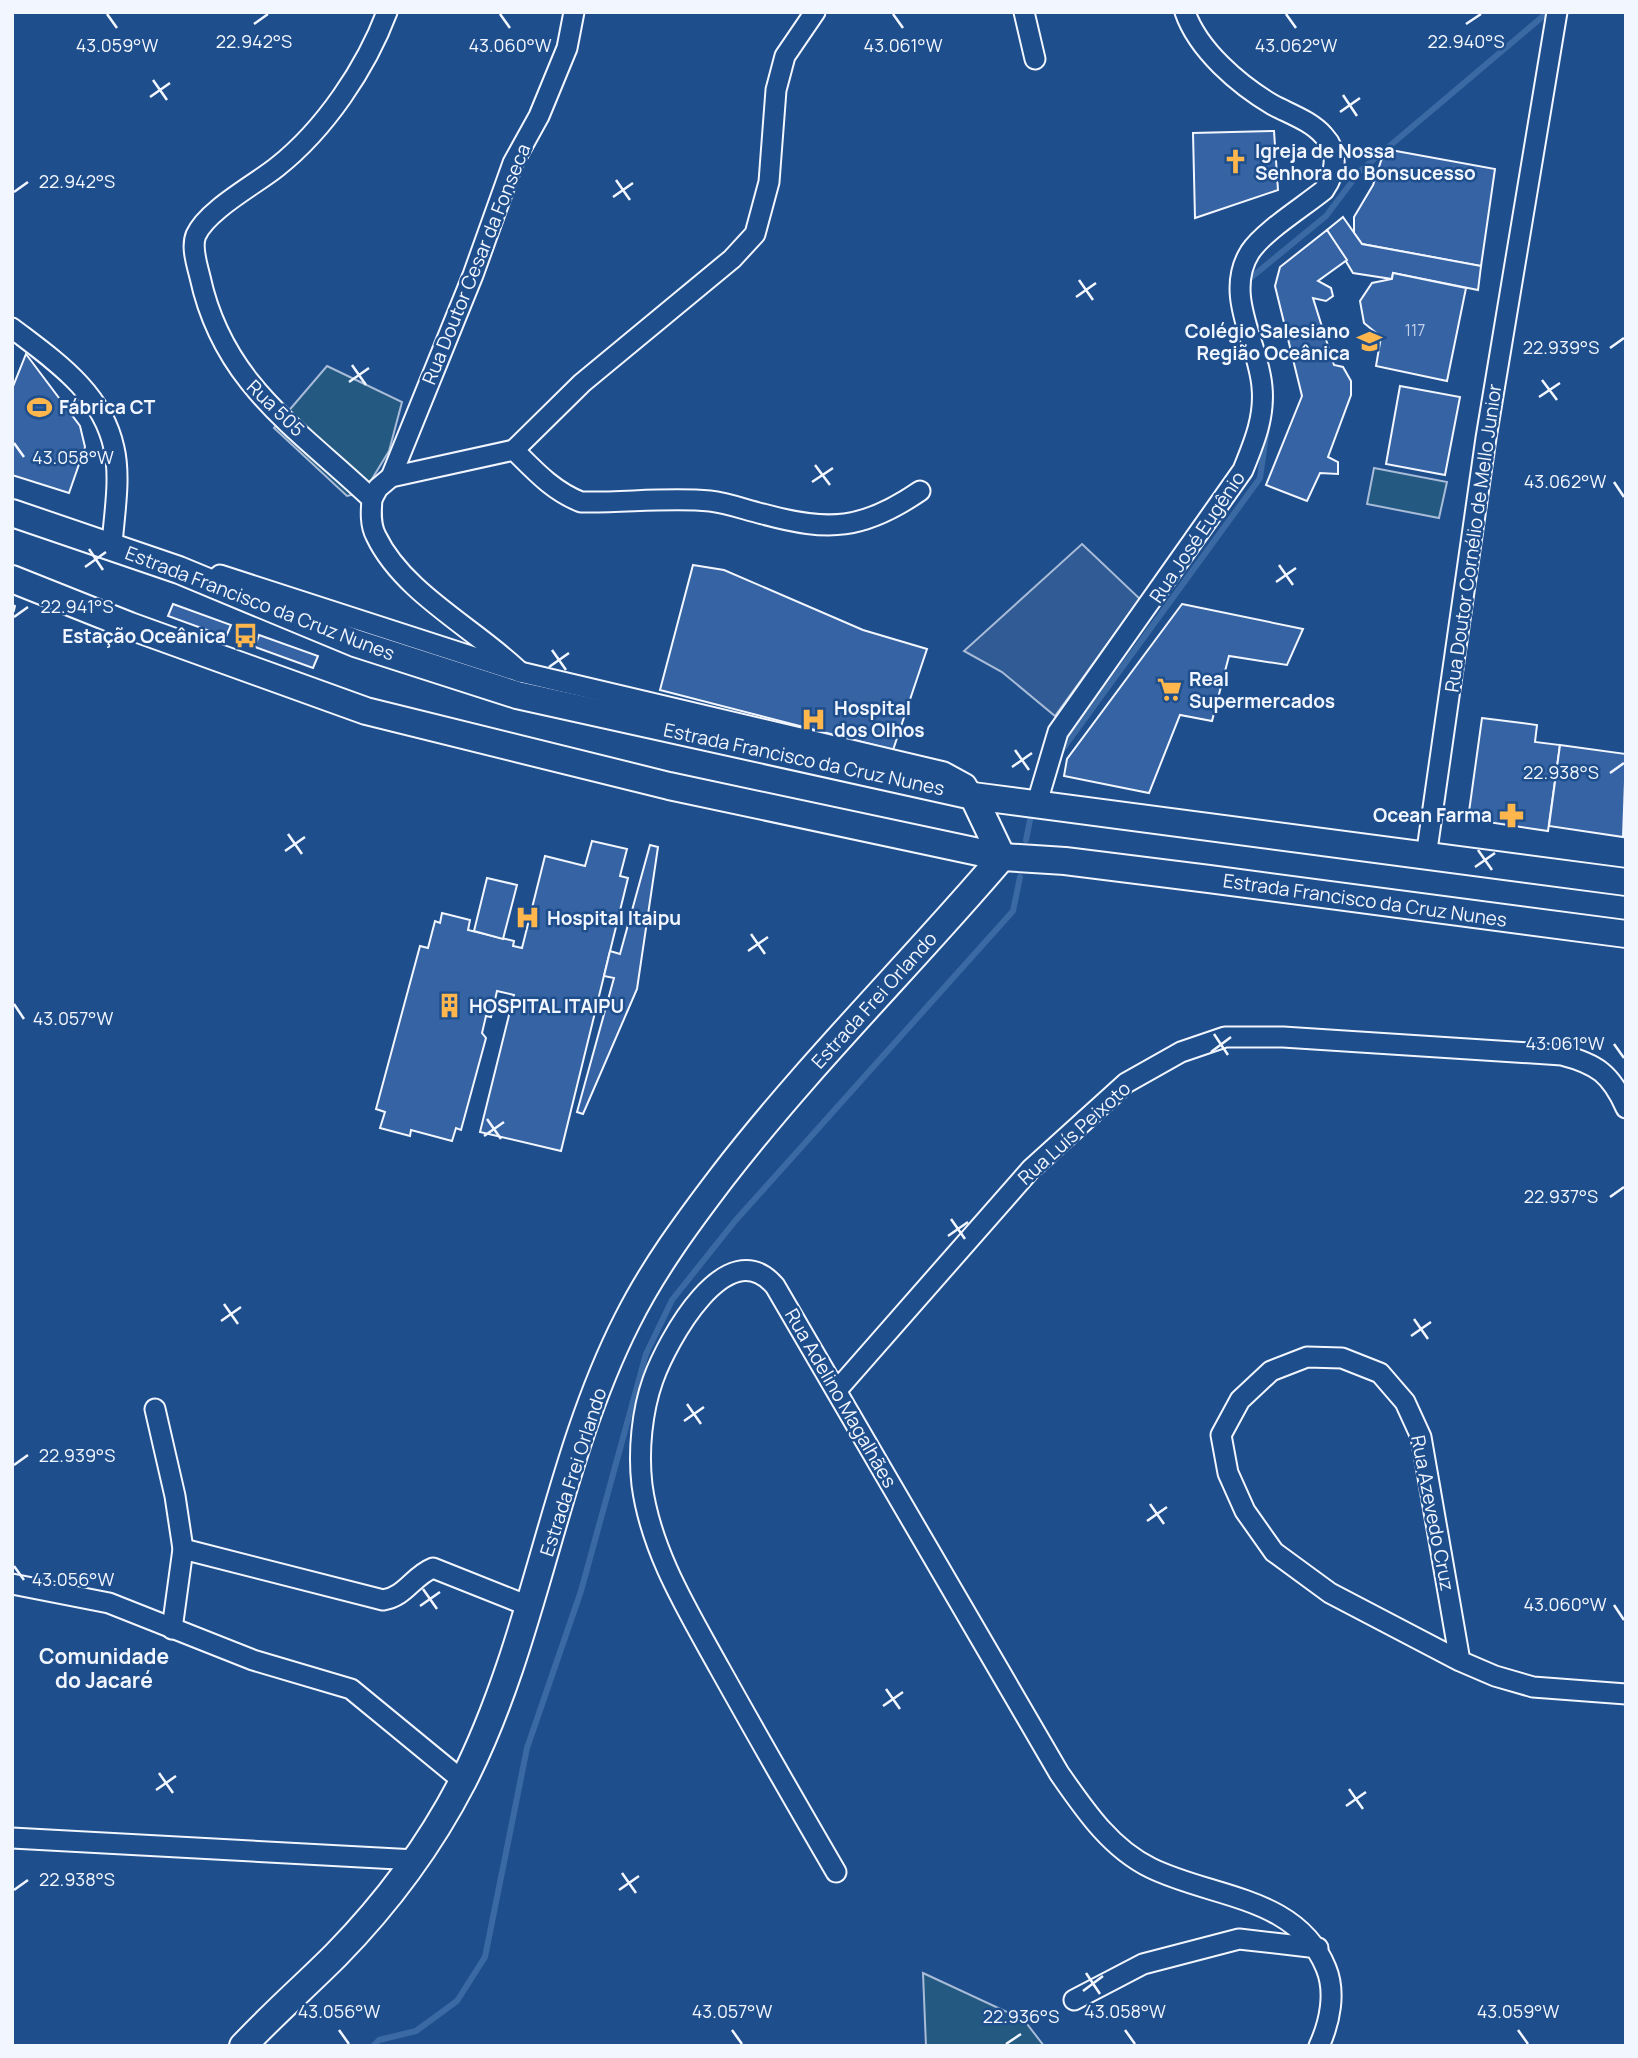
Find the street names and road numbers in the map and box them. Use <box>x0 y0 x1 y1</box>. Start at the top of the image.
street label: Rua Doutor Cesar da Fonseca <box>416 140 536 388</box>
street label: Rua 505 <box>241 374 311 442</box>
street label: Rua Doutor Cornélio de Mello Junior <box>1438 382 1508 694</box>
street label: Rua José Eugênio <box>1143 466 1251 608</box>
street label: Estrada Francisco da Cruz Nunes <box>122 540 398 666</box>
street label: Estrada Francisco da Cruz Nunes <box>661 716 947 802</box>
street label: Estrada Francisco da Cruz Nunes <box>1221 867 1509 933</box>
street label: Estrada Frei Orlando <box>805 926 943 1074</box>
street label: Rua Luís Peixoto <box>1012 1075 1136 1191</box>
street label: Rua Adelino Magalhães <box>779 1304 903 1492</box>
street label: Estrada Frei Orlando <box>533 1384 613 1560</box>
street label: Rua Azevedo Cruz <box>1405 1433 1461 1593</box>

